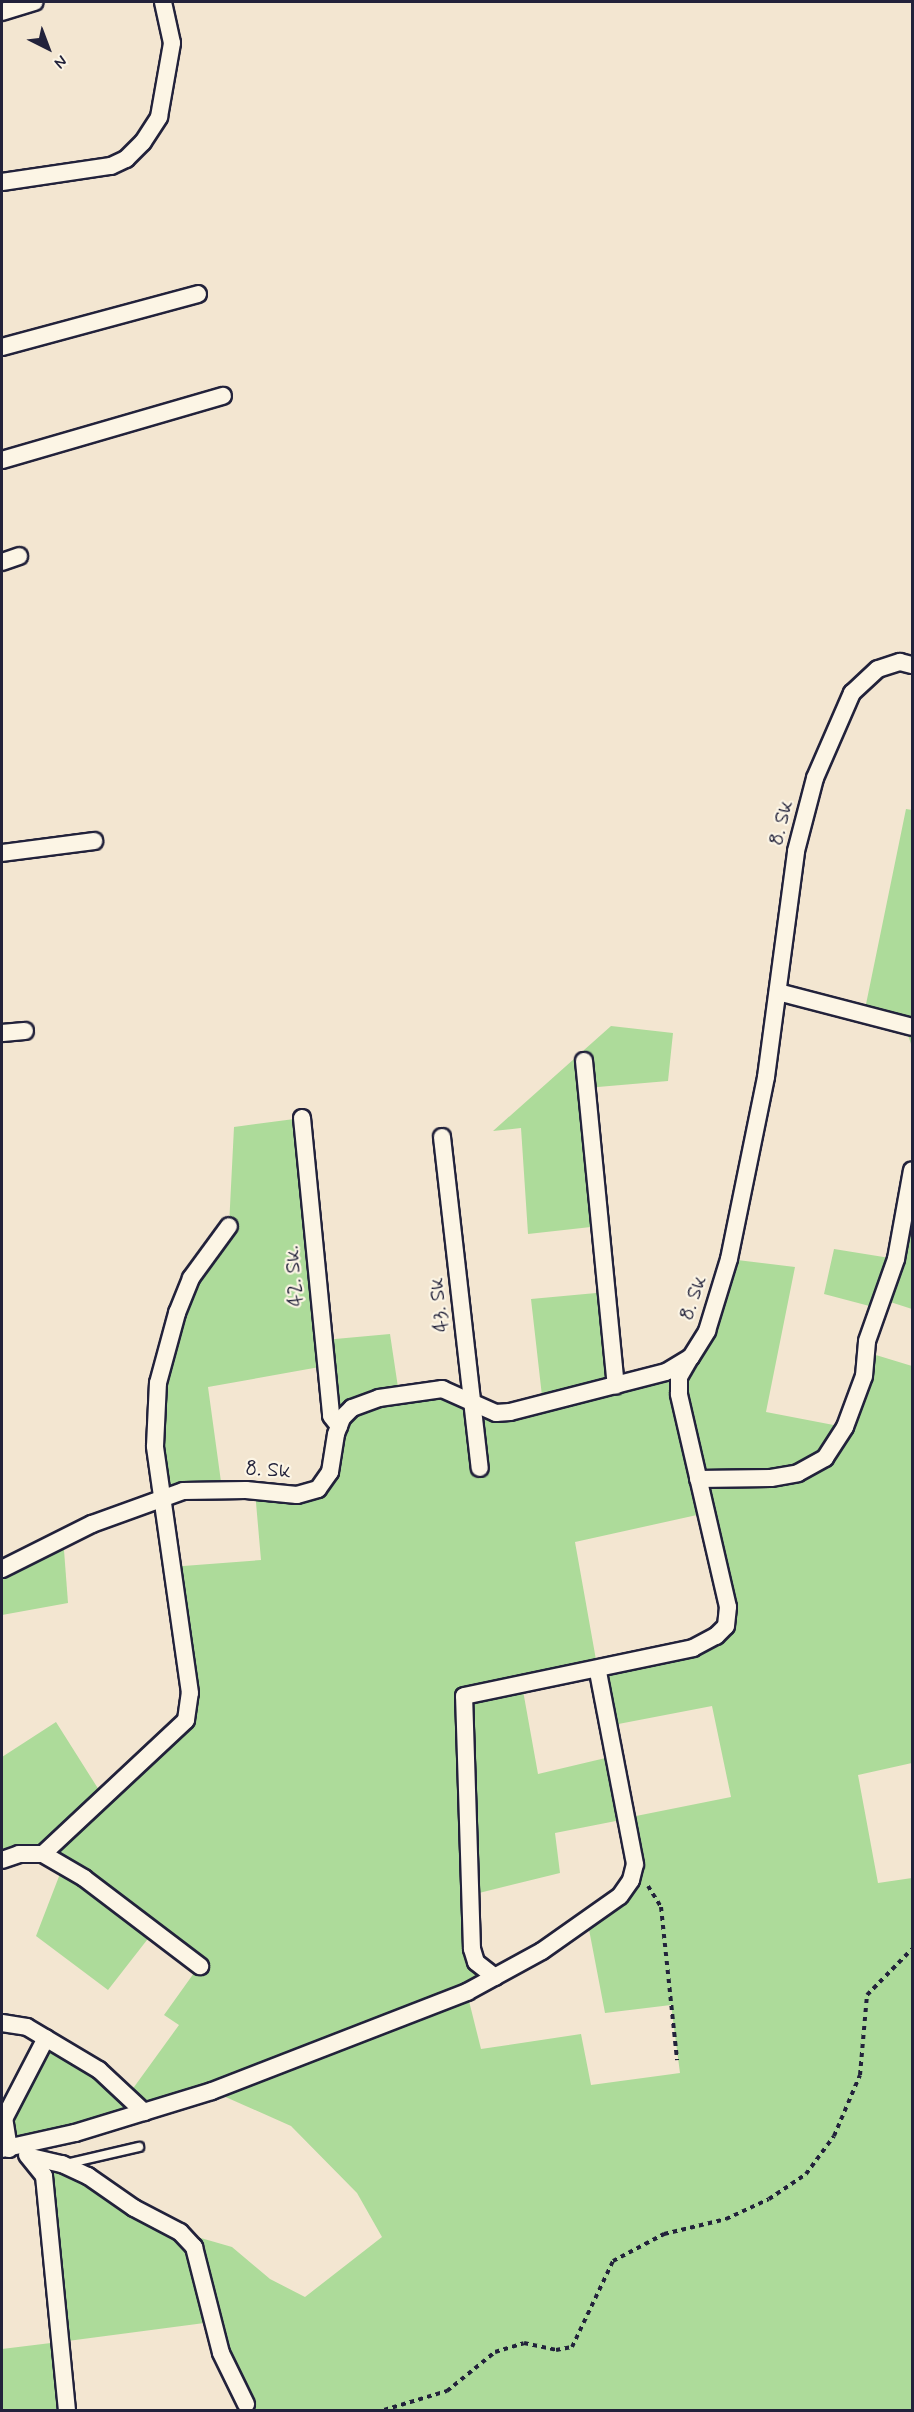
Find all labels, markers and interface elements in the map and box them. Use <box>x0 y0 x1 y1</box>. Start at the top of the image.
north arrow <box>18 18 78 78</box>
text: N <box>49 50 71 73</box>
street label: 8. Sk <box>764 798 798 848</box>
street label: 42. Sk. <box>279 1244 309 1308</box>
street label: 8. Sk <box>674 1273 712 1323</box>
street label: 43. Sk <box>423 1276 455 1334</box>
street label: 8. Sk <box>244 1456 292 1484</box>

